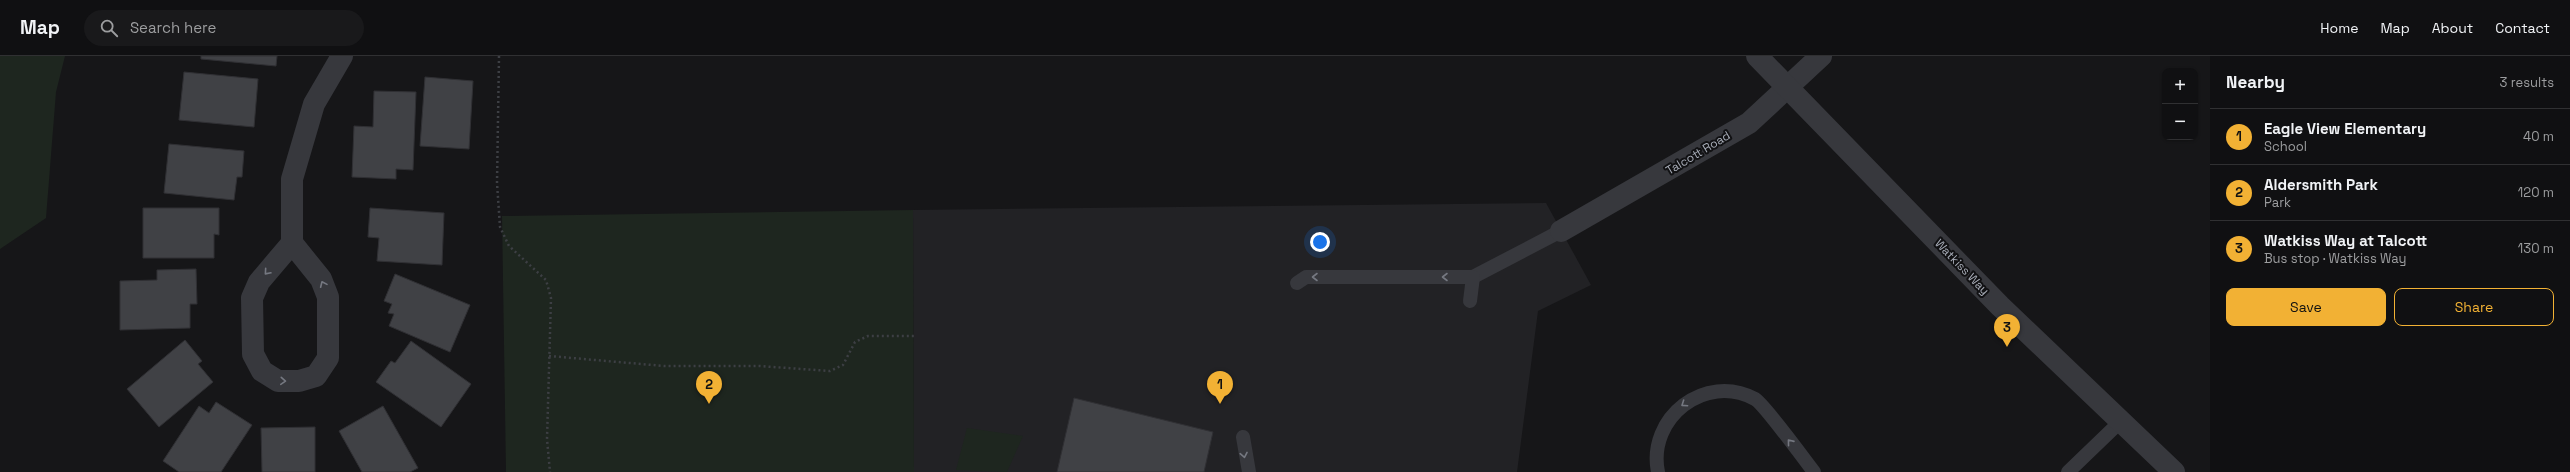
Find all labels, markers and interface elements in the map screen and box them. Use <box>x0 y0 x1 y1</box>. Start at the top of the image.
search box <box>84 10 364 46</box>
text: Map <box>20 15 60 40</box>
icon: search <box>98 17 120 39</box>
text: Search here <box>130 18 216 37</box>
text: Home <box>2320 19 2358 37</box>
text: Map <box>2380 19 2410 37</box>
text: About <box>2432 19 2473 37</box>
text: Contact <box>2495 19 2550 37</box>
map controls <box>2162 68 2198 140</box>
button: + <box>2162 68 2198 104</box>
text: Nearby <box>2226 71 2285 93</box>
text: 3 results <box>2500 74 2554 91</box>
button: − <box>2162 104 2198 140</box>
text: Eagle View Elementary <box>2264 119 2426 138</box>
street label: Talcott Road <box>1663 128 1733 178</box>
text: 1 <box>2236 128 2242 145</box>
text: 40 m <box>2523 128 2554 145</box>
text: School <box>2264 138 2307 155</box>
text: Aldersmith Park <box>2264 175 2378 194</box>
text: 2 <box>2235 184 2243 201</box>
text: 120 m <box>2518 184 2554 201</box>
text: Park <box>2264 194 2291 211</box>
text: Watkiss Way at Talcott <box>2264 231 2427 250</box>
your location <box>1310 232 1330 252</box>
street label: Watkiss Way <box>1931 236 1993 298</box>
text: 3 <box>2235 240 2243 257</box>
text: 130 m <box>2518 240 2554 257</box>
text: Bus stop · Watkiss Way <box>2264 250 2407 267</box>
one-way arrow <box>265 268 272 275</box>
one-way arrow <box>1312 273 1318 281</box>
one-way arrow <box>1442 273 1448 281</box>
one-way arrow <box>320 281 328 289</box>
button: Save <box>2226 288 2386 326</box>
button: Share <box>2394 288 2554 326</box>
pin: 3 <box>1994 314 2020 347</box>
pin: 2 <box>696 371 722 404</box>
pin: 1 <box>1207 371 1233 404</box>
one-way arrow <box>280 376 287 385</box>
one-way arrow <box>1681 399 1688 407</box>
one-way arrow <box>1787 439 1794 446</box>
one-way arrow <box>1240 452 1248 458</box>

